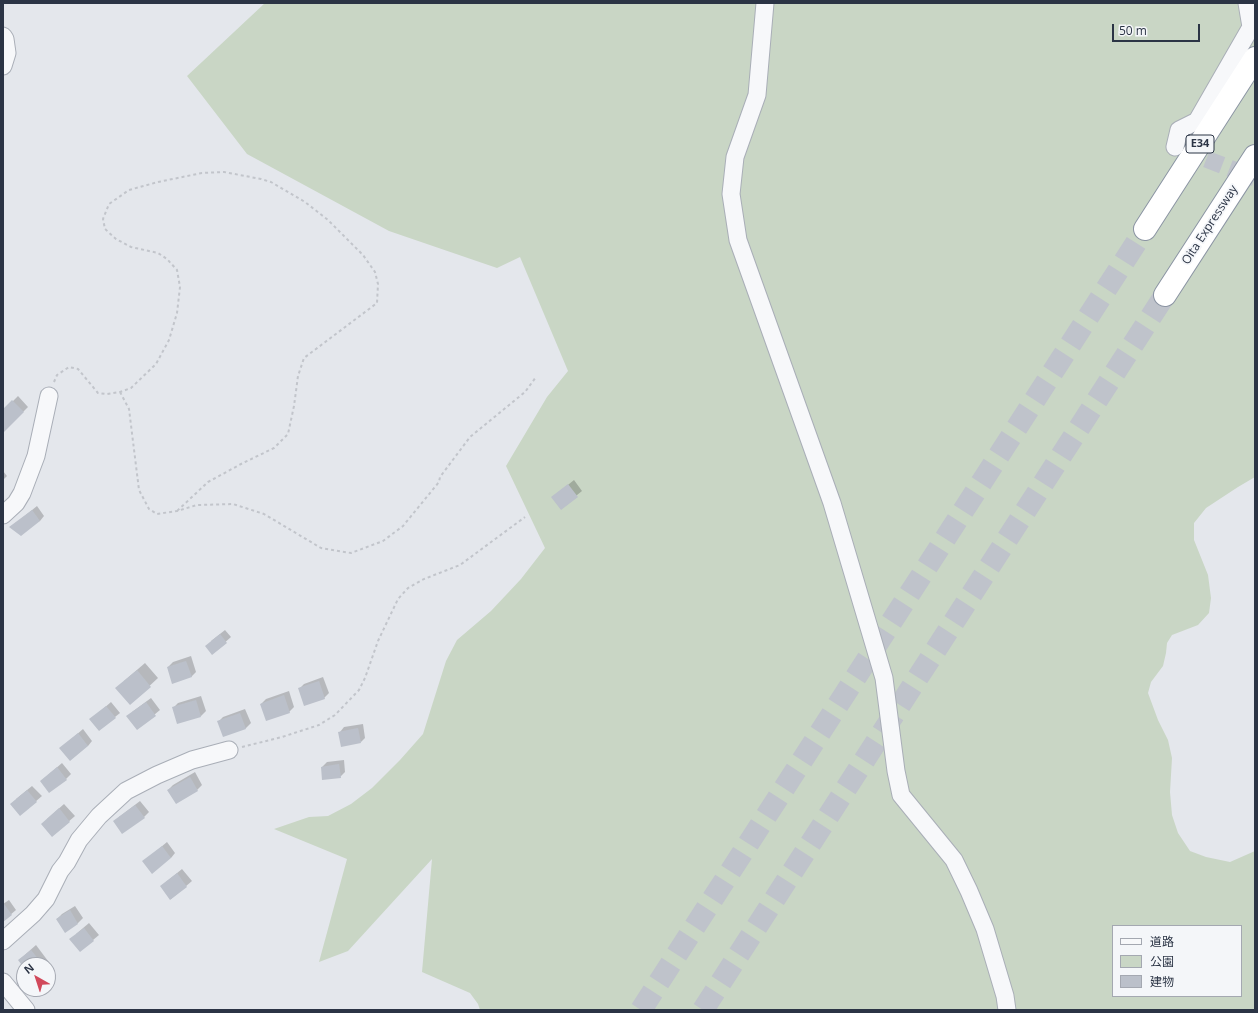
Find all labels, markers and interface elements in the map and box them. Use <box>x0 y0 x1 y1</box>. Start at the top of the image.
scale bar <box>1114 16 1202 42</box>
text: 50 m <box>1119 22 1147 39</box>
road number: E34 <box>1186 135 1214 153</box>
street label: Oita Expressway <box>1179 183 1241 267</box>
legend <box>1112 925 1242 997</box>
text: 道路 <box>1150 933 1174 950</box>
text: 公園 <box>1150 953 1174 970</box>
north arrow <box>16 957 56 997</box>
text: N <box>21 959 37 977</box>
text: 建物 <box>1150 973 1174 990</box>

